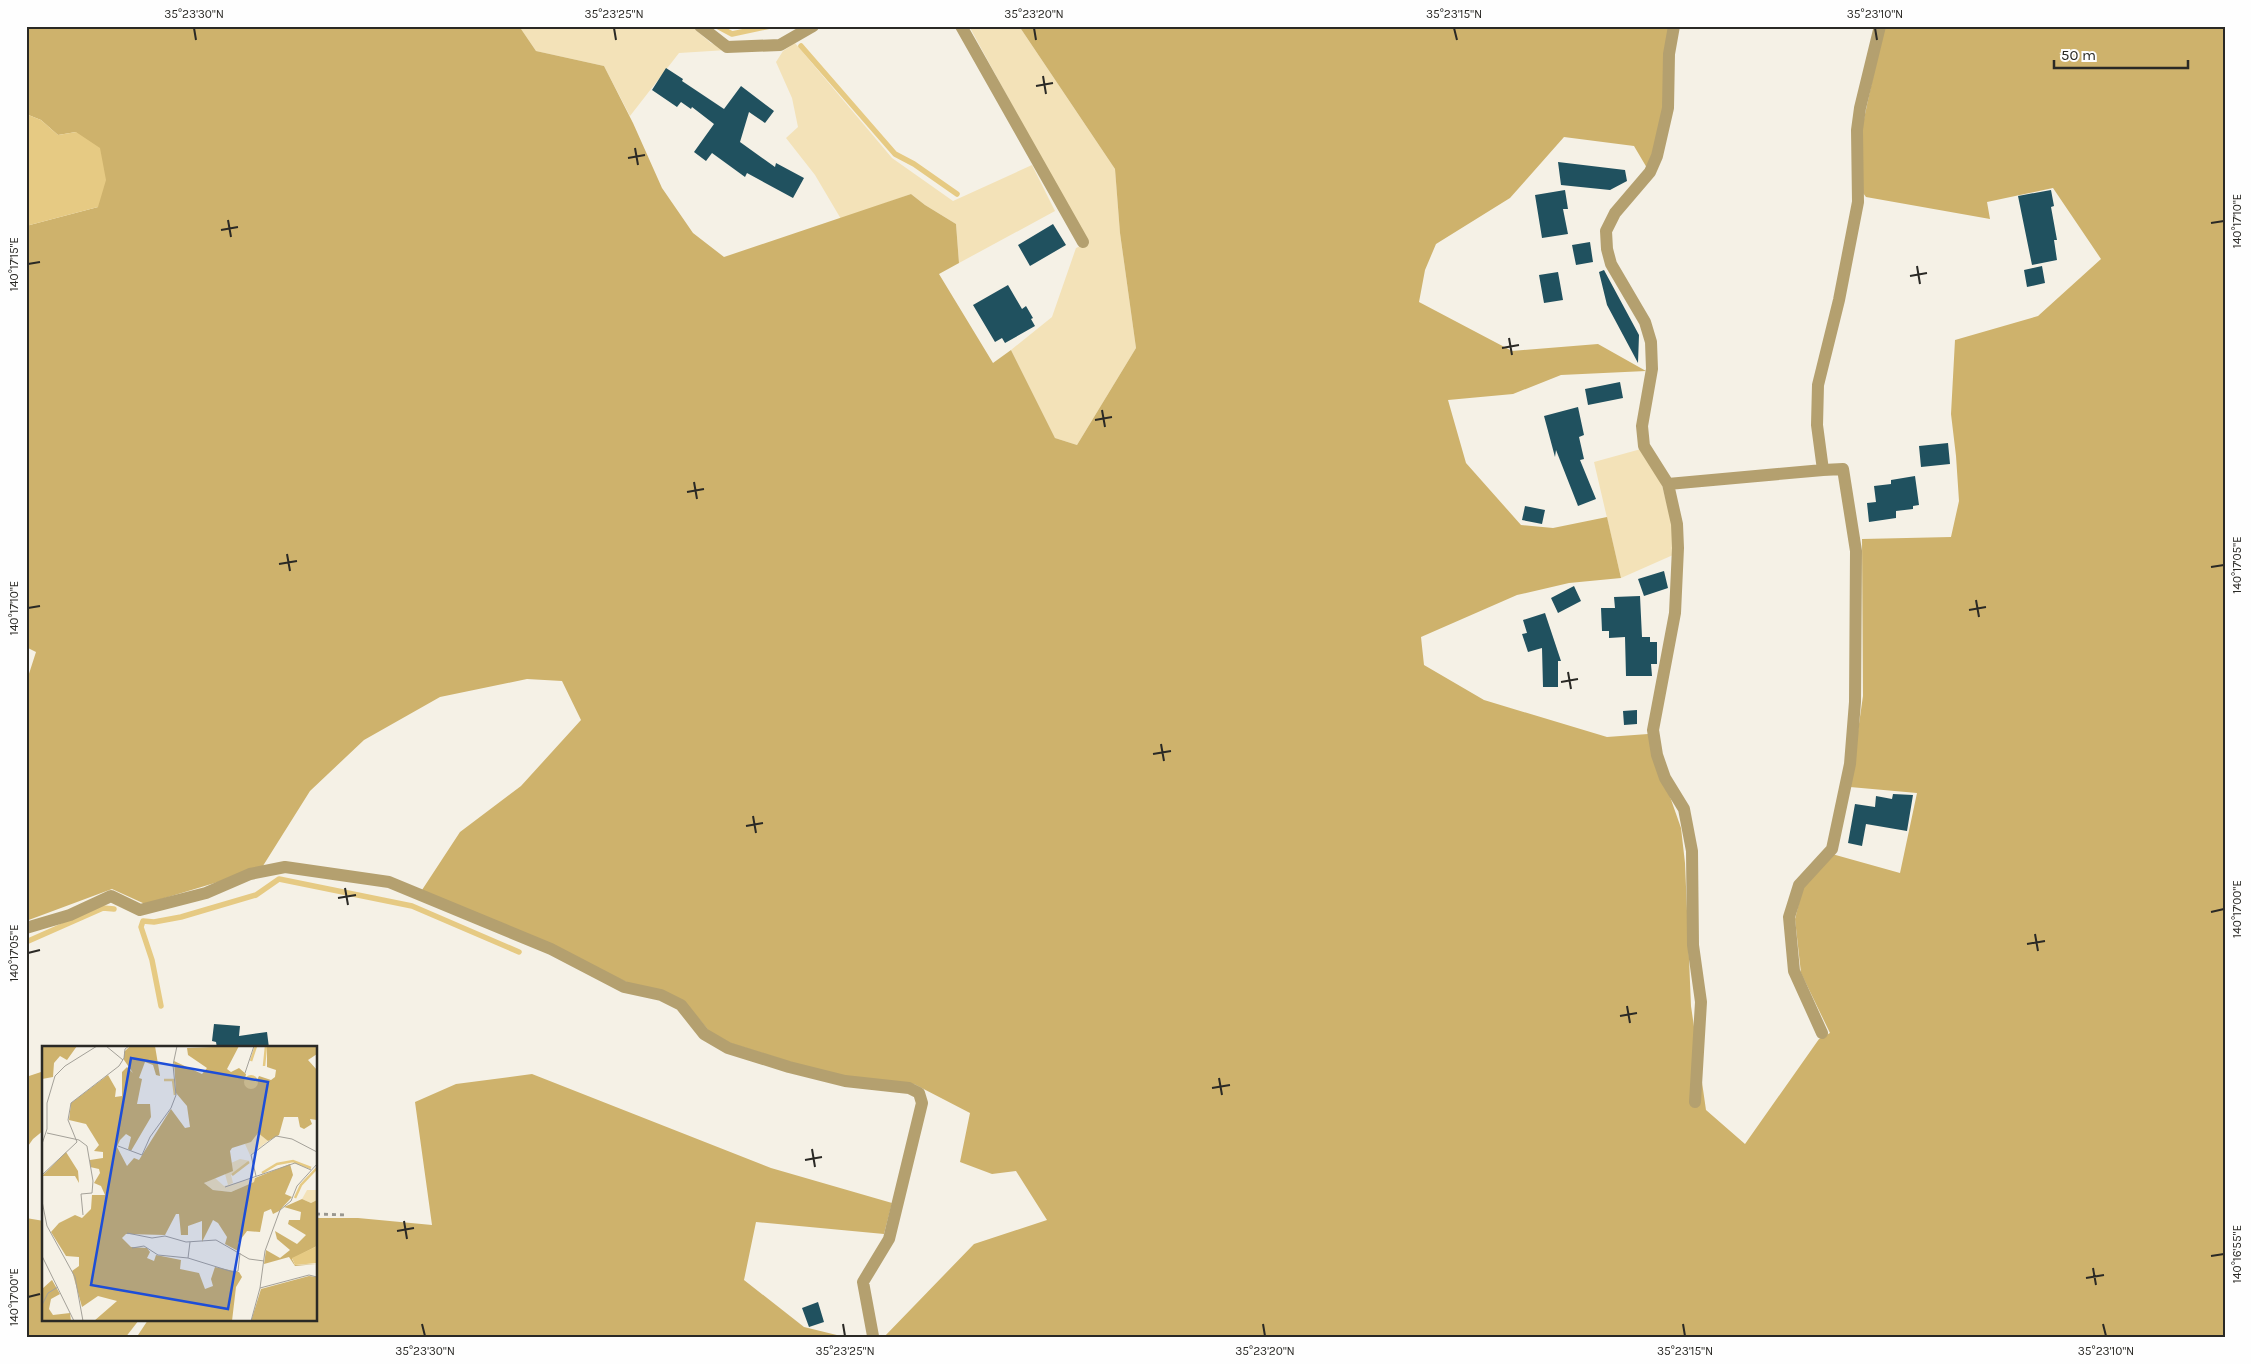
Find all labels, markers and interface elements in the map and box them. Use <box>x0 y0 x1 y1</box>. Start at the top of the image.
text: 35°23'30"N <box>164 7 224 21</box>
text: 35°23'25"N <box>584 7 644 21</box>
text: 35°23'20"N <box>1004 7 1064 21</box>
text: 35°23'15"N <box>1426 7 1482 21</box>
text: 35°23'10"N <box>1847 7 1903 21</box>
scale bar <box>2054 38 2187 70</box>
text: 50 m <box>2061 46 2096 64</box>
text: 140°17'10"E <box>2230 194 2244 248</box>
text: 140°17'15"E <box>7 237 21 291</box>
text: 140°17'05"E <box>2230 536 2244 594</box>
text: 140°17'10"E <box>7 581 21 635</box>
text: 140°17'00"E <box>2230 880 2244 938</box>
text: 140°17'05"E <box>7 924 21 982</box>
inset map <box>42 1046 318 1322</box>
text: 140°16'55"E <box>2230 1225 2244 1283</box>
text: 140°17'00"E <box>7 1268 21 1326</box>
text: 35°23'30"N <box>395 1344 455 1358</box>
text: 35°23'25"N <box>815 1344 875 1358</box>
text: 35°23'20"N <box>1235 1344 1295 1358</box>
text: 35°23'15"N <box>1657 1344 1713 1358</box>
text: 35°23'10"N <box>2078 1344 2134 1358</box>

